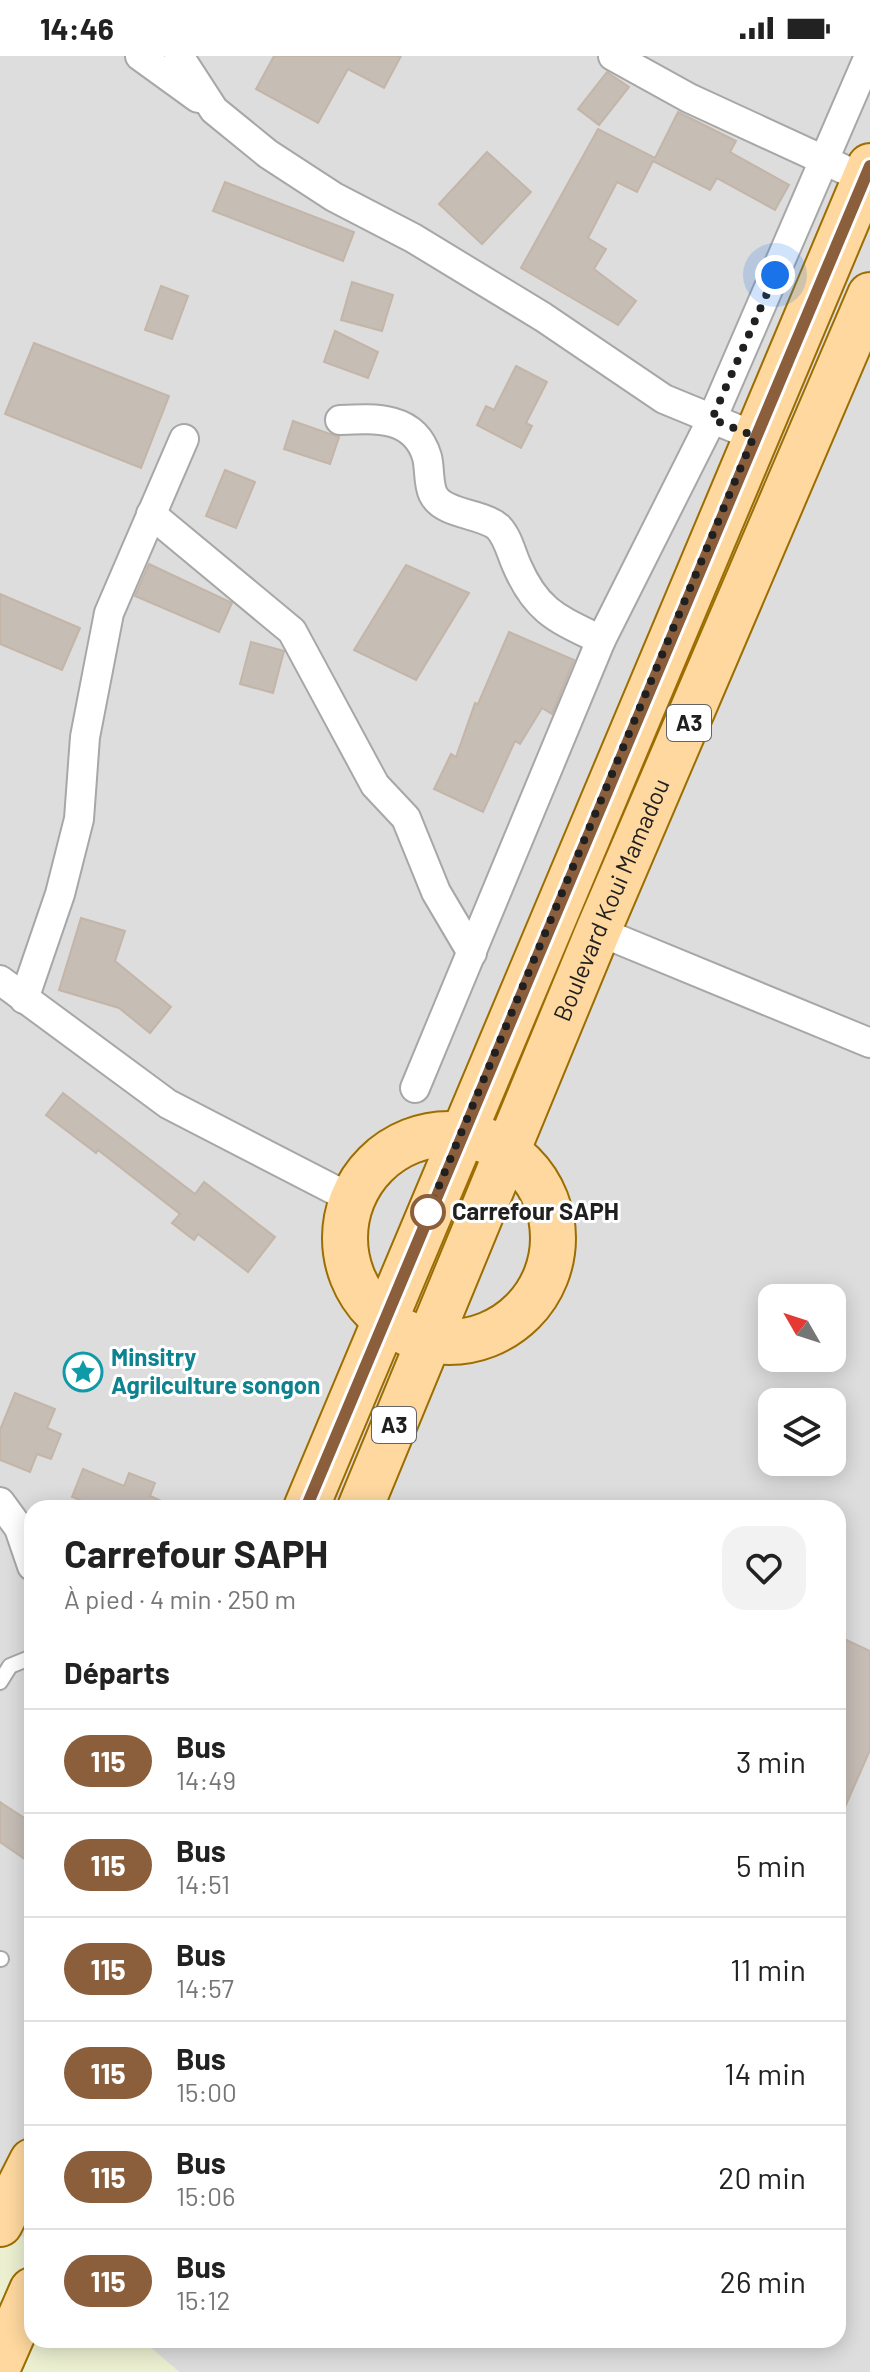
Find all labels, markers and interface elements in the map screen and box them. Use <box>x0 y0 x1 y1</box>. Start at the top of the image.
text: 14:46 <box>40 10 114 46</box>
your location <box>755 255 795 295</box>
road number: A3 <box>667 705 711 741</box>
street label: Boulevard Koui Mamadou <box>546 774 675 1025</box>
marker: Carrefour SAPH <box>411 1195 445 1229</box>
place label: Carrefour SAPH <box>452 1196 619 1225</box>
north arrow <box>758 1284 846 1372</box>
map controls <box>758 1284 846 1476</box>
place label: Minsitry Agrilculture songon <box>111 1342 320 1399</box>
place icon: Minsitry Agrilculture songon <box>62 1351 104 1393</box>
button: layers <box>758 1388 846 1476</box>
road number: A3 <box>372 1407 416 1443</box>
button: heart <box>722 1526 806 1610</box>
text: Carrefour SAPH <box>64 1530 328 1576</box>
text: À pied · 4 min · 250 m <box>64 1583 296 1614</box>
text: Départs <box>64 1654 170 1690</box>
text: Bus <box>176 1728 226 1764</box>
text: 3 min <box>736 1743 806 1779</box>
text: 115 <box>90 1744 126 1778</box>
text: 14:49 <box>176 1764 236 1795</box>
text: Bus <box>176 1832 226 1868</box>
text: 5 min <box>736 1847 806 1883</box>
text: 115 <box>90 1848 126 1882</box>
text: 14:51 <box>176 1868 230 1899</box>
text: Bus <box>176 1936 226 1972</box>
text: 11 min <box>730 1951 806 1987</box>
text: 115 <box>90 1952 126 1986</box>
text: 14:57 <box>176 1972 234 2003</box>
text: Bus <box>176 2040 226 2076</box>
text: 14 min <box>724 2055 806 2091</box>
text: 115 <box>90 2056 126 2090</box>
text: 15:00 <box>176 2076 237 2107</box>
text: Bus <box>176 2144 226 2180</box>
text: 20 min <box>718 2159 806 2195</box>
text: 115 <box>90 2160 126 2194</box>
text: 15:06 <box>176 2180 235 2211</box>
text: Bus <box>176 2248 226 2284</box>
text: 26 min <box>720 2263 806 2299</box>
text: 115 <box>90 2264 126 2298</box>
text: 15:12 <box>176 2284 230 2315</box>

